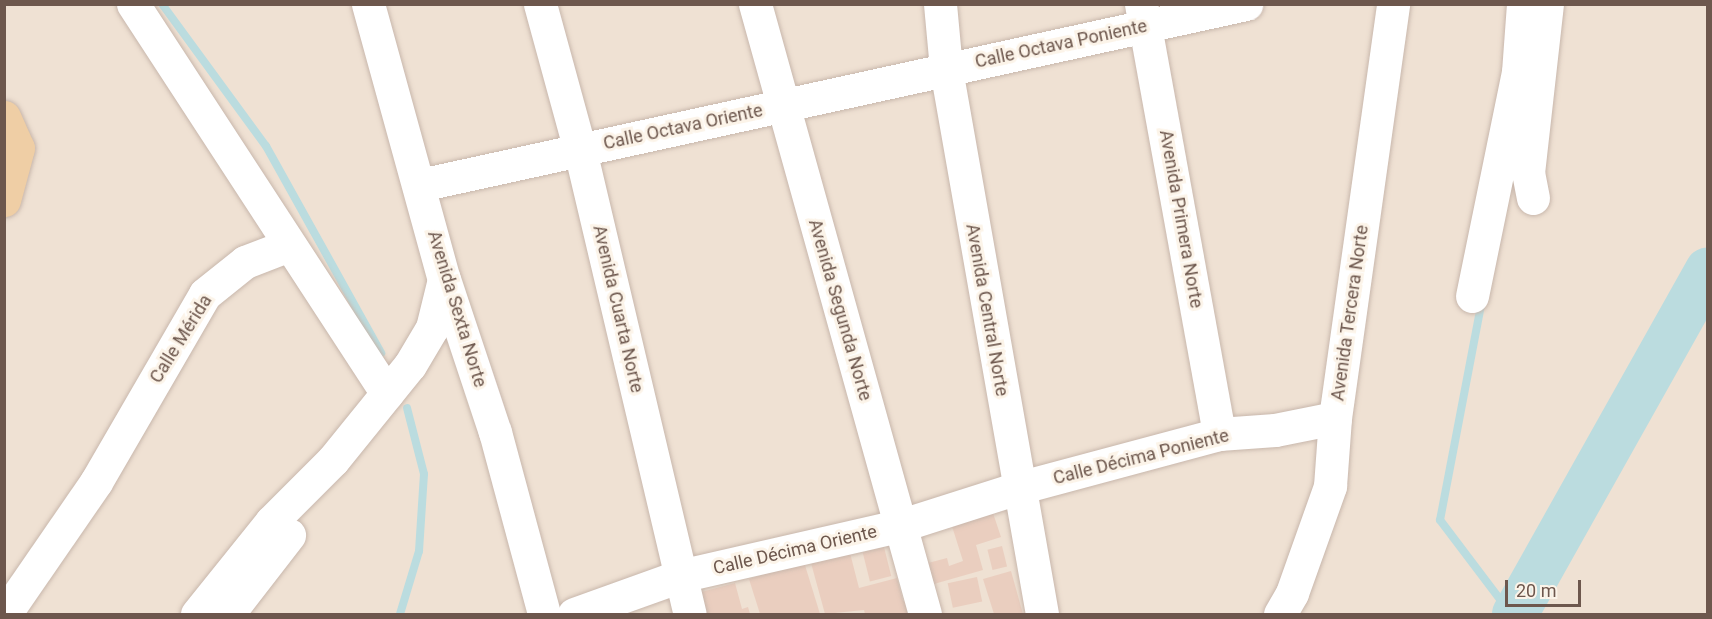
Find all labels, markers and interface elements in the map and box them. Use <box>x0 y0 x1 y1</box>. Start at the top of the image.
street label: Calle Octava Poniente <box>973 15 1149 73</box>
street label: Calle Octava Oriente <box>601 100 765 154</box>
street label: Avenida Primera Norte <box>1155 128 1207 310</box>
street label: Avenida Segunda Norte <box>804 217 876 403</box>
street label: Avenida Central Norte <box>961 222 1013 398</box>
street label: Avenida Cuarta Norte <box>588 223 648 395</box>
street label: Avenida Tercera Norte <box>1327 224 1373 402</box>
street label: Avenida Sexta Norte <box>423 228 491 390</box>
street label: Calle Mérida <box>145 291 217 387</box>
street label: Calle Décima Poniente <box>1051 425 1231 489</box>
street label: Calle Décima Oriente <box>711 521 879 579</box>
scale bar <box>1508 568 1584 606</box>
text: 20 m <box>1516 580 1556 601</box>

